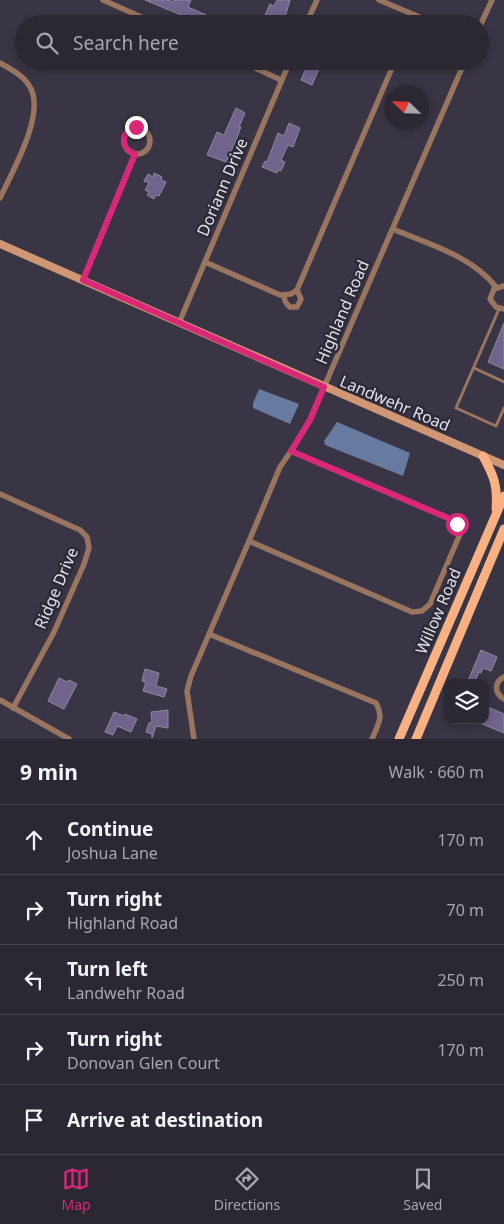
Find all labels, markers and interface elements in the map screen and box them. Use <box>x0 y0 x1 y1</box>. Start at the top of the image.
search box <box>15 15 489 70</box>
icon: search <box>33 29 61 57</box>
text: Search here <box>73 30 179 56</box>
north arrow <box>384 85 429 130</box>
route end <box>125 116 148 139</box>
street label: Doriann Drive <box>191 135 253 239</box>
street label: Highland Road <box>310 257 374 367</box>
street label: Landwehr Road <box>336 370 454 436</box>
route start <box>446 513 469 536</box>
street label: Ridge Drive <box>29 544 83 632</box>
street label: Willow Road <box>410 564 466 658</box>
map controls <box>444 679 489 724</box>
button: layers <box>444 679 489 724</box>
text: 9 min <box>20 758 78 786</box>
text: Walk · 660 m <box>389 761 484 783</box>
text: Continue <box>67 816 153 842</box>
icon: ahead <box>20 826 48 854</box>
text: 170 m <box>437 829 484 851</box>
text: Joshua Lane <box>67 842 158 864</box>
text: Turn right <box>67 886 162 912</box>
icon: right <box>20 896 48 924</box>
text: 70 m <box>447 899 484 921</box>
text: Highland Road <box>67 912 178 934</box>
text: Turn left <box>67 956 148 982</box>
icon: left <box>20 966 48 994</box>
text: 250 m <box>437 969 484 991</box>
text: Landwehr Road <box>67 982 185 1004</box>
text: Turn right <box>67 1026 162 1052</box>
icon: right <box>20 1036 48 1064</box>
text: 170 m <box>437 1039 484 1061</box>
text: Donovan Glen Court <box>67 1052 220 1074</box>
icon: arrive <box>20 1106 48 1134</box>
text: Arrive at destination <box>67 1107 263 1133</box>
tab: Map <box>62 1165 91 1214</box>
tab: Directions <box>214 1165 280 1214</box>
tab: Saved <box>403 1165 442 1214</box>

